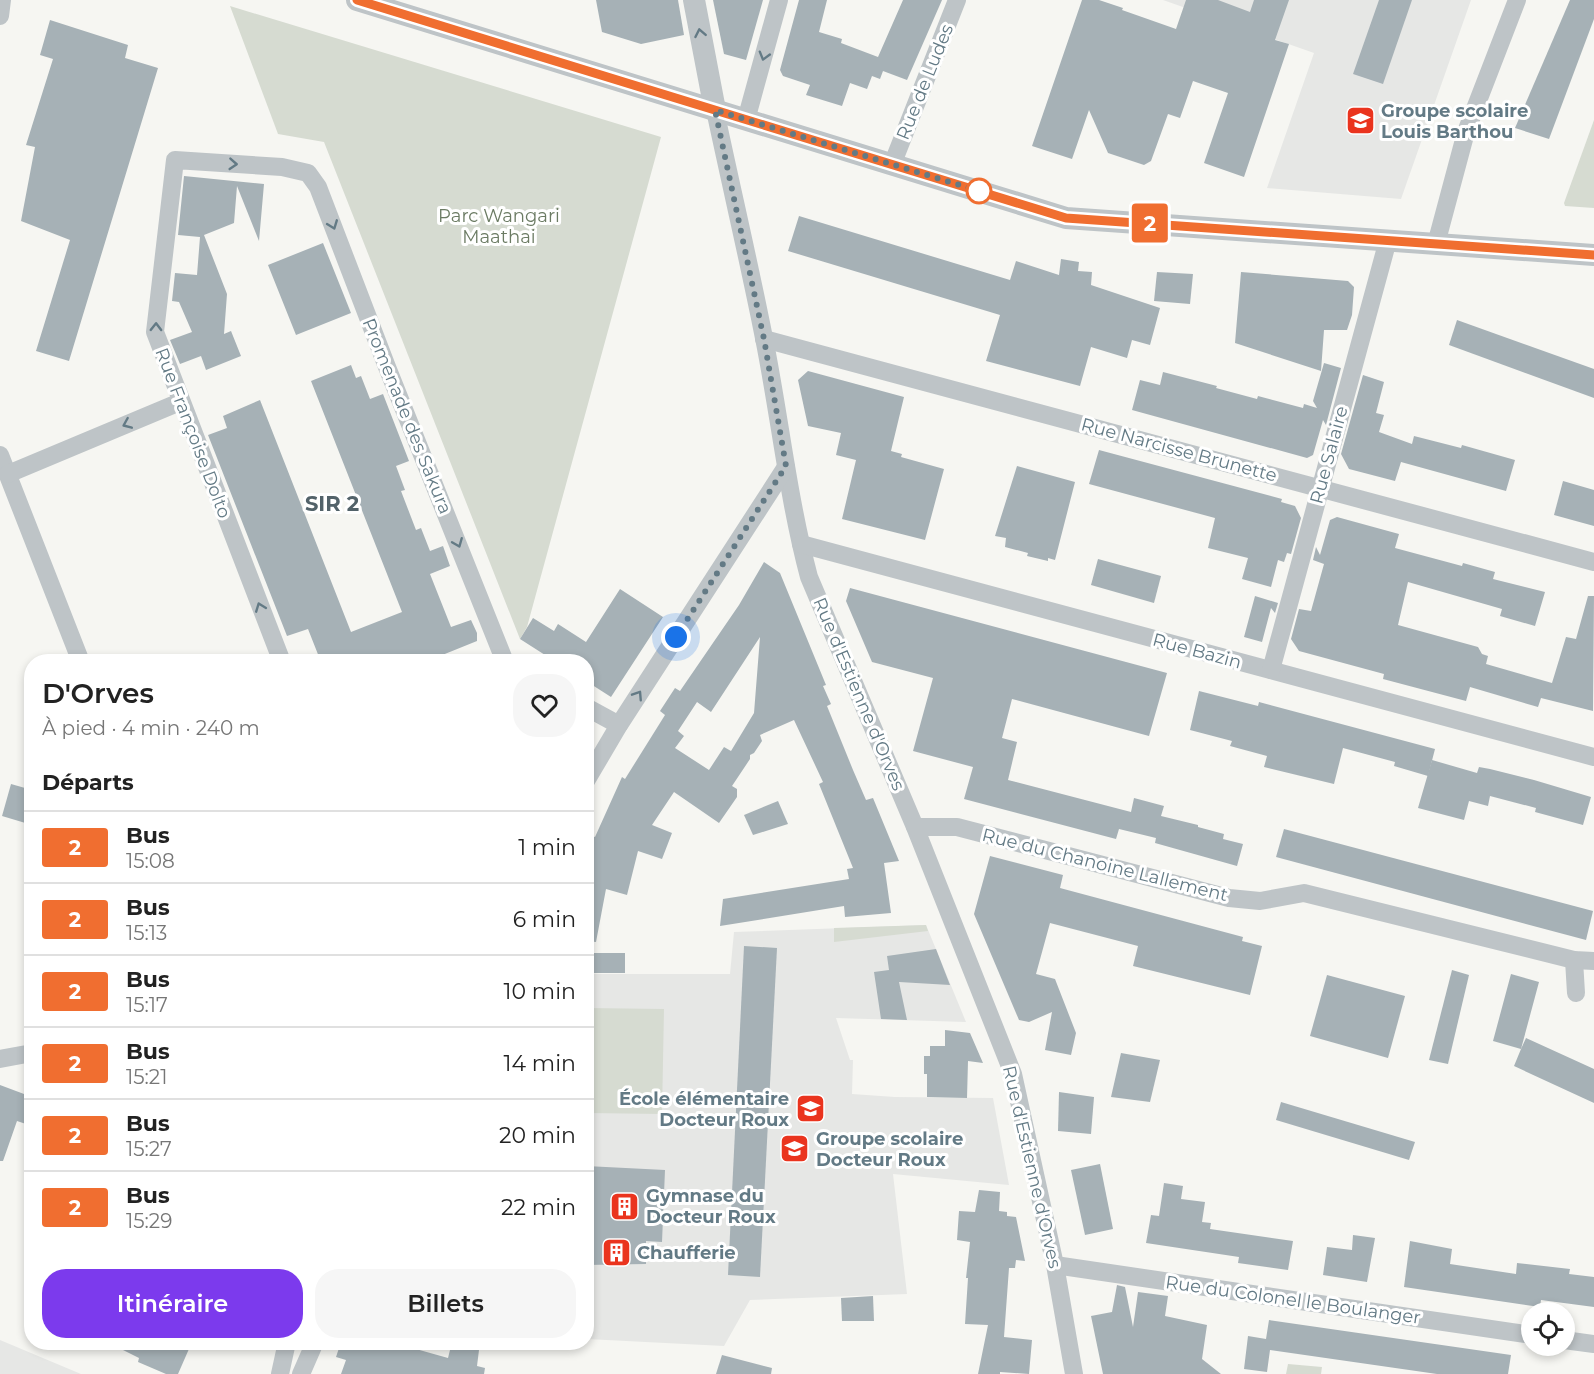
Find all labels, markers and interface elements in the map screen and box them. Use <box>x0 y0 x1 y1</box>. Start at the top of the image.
street label: Rue de Ludes <box>892 21 958 143</box>
one-way arrow <box>694 28 707 38</box>
one-way arrow <box>759 51 771 61</box>
place label: Groupe scolaire Louis Barthou <box>1381 100 1528 143</box>
school or university icon: Groupe scolaire Louis Barthou <box>1344 105 1376 137</box>
one-way arrow <box>229 157 238 170</box>
unlabelled marker <box>966 178 992 204</box>
line badge: 2 <box>1130 204 1170 242</box>
park label: Parc Wangari Maathai <box>438 205 560 248</box>
text: 2 <box>1144 211 1156 236</box>
one-way arrow <box>325 219 338 230</box>
street label: Promenade des Sakura <box>358 315 456 517</box>
one-way arrow <box>150 322 163 331</box>
street label: Rue Françoise Dolto <box>150 345 236 521</box>
street label: Rue Salaire <box>1305 403 1353 506</box>
street label: Rue Narcisse Brunette <box>1079 413 1279 487</box>
one-way arrow <box>122 417 133 429</box>
district label: SIR 2 <box>305 491 359 516</box>
one-way arrow <box>451 537 463 548</box>
street label: Rue d'Estienne d'Orves <box>808 594 910 794</box>
one-way arrow <box>255 602 268 613</box>
your location <box>661 622 691 652</box>
street label: Rue Bazin <box>1150 629 1244 673</box>
button: heart <box>513 674 576 737</box>
text: D'Orves <box>42 676 154 710</box>
one-way arrow <box>631 691 643 701</box>
text: À pied · 4 min · 240 m <box>42 716 260 740</box>
text: Départs <box>42 769 134 796</box>
text: Bus <box>126 822 170 849</box>
street label: Rue du Chanoine Lallement <box>980 824 1230 906</box>
text: 1 min <box>518 834 576 861</box>
text: 2 <box>69 835 81 860</box>
text: 15:08 <box>126 849 175 873</box>
text: Bus <box>126 894 170 921</box>
text: 6 min <box>513 906 576 933</box>
text: 2 <box>69 907 81 932</box>
text: 15:13 <box>126 921 167 945</box>
text: Bus <box>126 966 170 993</box>
text: 10 min <box>504 978 576 1005</box>
text: 2 <box>69 979 81 1004</box>
text: 15:17 <box>126 993 168 1017</box>
text: Bus <box>126 1038 170 1065</box>
text: 14 min <box>504 1050 576 1077</box>
text: 2 <box>69 1051 81 1076</box>
street label: Rue d'Estienne d'Orves <box>998 1063 1066 1271</box>
text: 15:21 <box>126 1065 167 1089</box>
place label: École élémentaire Docteur Roux <box>619 1088 789 1131</box>
school or university icon: École élémentaire Docteur Roux <box>794 1093 826 1125</box>
text: Bus <box>126 1110 170 1137</box>
text: 20 min <box>499 1122 576 1149</box>
text: 2 <box>69 1123 81 1148</box>
place label: Groupe scolaire Docteur Roux <box>816 1128 963 1171</box>
school or university icon: Groupe scolaire Docteur Roux <box>779 1133 811 1165</box>
text: 15:27 <box>126 1137 172 1161</box>
text: Bus <box>126 1182 170 1209</box>
place label: Gymnase du Docteur Roux <box>646 1185 776 1228</box>
building icon: Gymnase du Docteur Roux <box>609 1190 641 1222</box>
text: 22 min <box>501 1194 576 1221</box>
text: 2 <box>69 1195 81 1220</box>
text: 15:29 <box>126 1209 172 1233</box>
building icon: Chaufferie <box>600 1237 632 1269</box>
place label: Chaufferie <box>637 1242 736 1264</box>
button: Itinéraire <box>42 1269 303 1338</box>
button: Billets <box>315 1269 576 1338</box>
street label: Rue du Colonel le Boulanger <box>1164 1271 1422 1329</box>
map controls <box>1521 1302 1575 1356</box>
button: locate <box>1521 1302 1575 1356</box>

